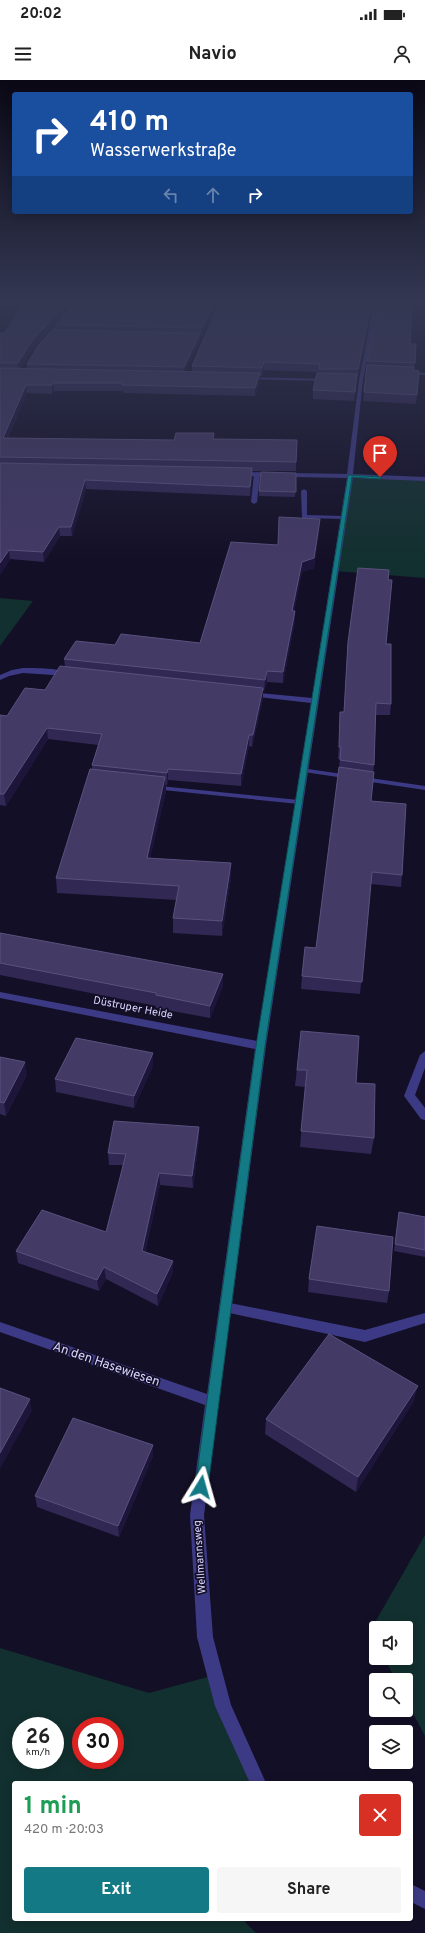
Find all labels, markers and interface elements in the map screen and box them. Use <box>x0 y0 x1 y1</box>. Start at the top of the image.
text: 20:02 <box>20 5 62 24</box>
icon: menu <box>12 43 34 65</box>
text: Navio <box>188 43 237 66</box>
icon: person <box>391 43 413 65</box>
text: 410 m <box>90 105 169 141</box>
icon: right <box>24 108 76 160</box>
text: Wasserwerkstraße <box>90 140 237 163</box>
icon: left <box>160 184 182 206</box>
icon: ahead <box>202 184 224 206</box>
icon: right <box>244 184 266 206</box>
pin <box>363 436 397 477</box>
icon: arrive <box>369 442 391 464</box>
street label: Düstruper Heide <box>92 993 174 1023</box>
street label: An den Hasewiesen <box>50 1339 162 1391</box>
position arrow <box>180 1466 222 1508</box>
street label: Wellmannsweg <box>190 1520 210 1594</box>
map controls <box>369 1621 413 1769</box>
button: sound <box>369 1621 413 1665</box>
button: search <box>369 1673 413 1717</box>
speed limit sign: 30 <box>72 1717 124 1769</box>
text: 26 <box>26 1725 50 1751</box>
button: layers <box>369 1725 413 1769</box>
text: km/h <box>26 1746 50 1759</box>
text: 1 min <box>24 1792 82 1822</box>
button: close <box>359 1794 401 1836</box>
text: 420 m · 20:03 <box>24 1822 104 1838</box>
button: Exit <box>24 1867 209 1913</box>
button: Share <box>217 1867 401 1913</box>

